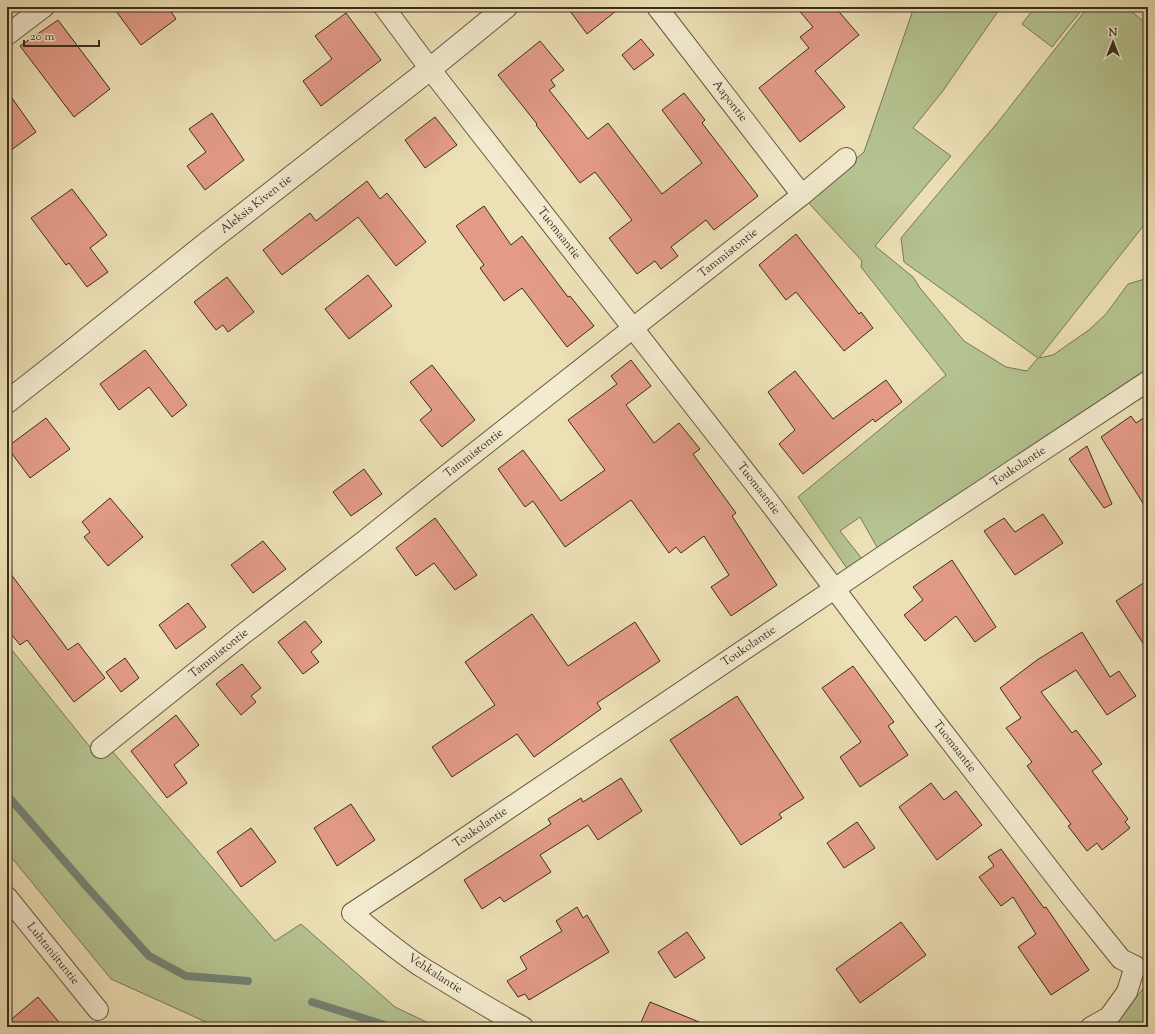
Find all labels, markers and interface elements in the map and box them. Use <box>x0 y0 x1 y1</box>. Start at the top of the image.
scale bar <box>24 22 99 48</box>
north arrow <box>1093 22 1133 62</box>
text: N <box>1108 25 1118 41</box>
text: 20 m <box>30 28 55 46</box>
street label: Aapontie <box>708 77 752 126</box>
street label: Aleksis Kiven tie <box>216 170 296 238</box>
street label: Tuomaantie <box>533 203 585 264</box>
street label: Tammistontie <box>695 224 762 282</box>
street label: Tammistontie <box>440 424 508 483</box>
street label: Toukolantie <box>987 442 1050 491</box>
street label: Tuomaantie <box>732 459 785 519</box>
street label: Toukolantie <box>718 621 780 671</box>
street label: Tammistontie <box>185 624 253 683</box>
street label: Tuomaantie <box>928 717 981 777</box>
street label: Toukolantie <box>449 802 512 853</box>
street label: Luhtaniituntie <box>22 919 84 989</box>
street label: Vehkalantie <box>404 950 466 999</box>

